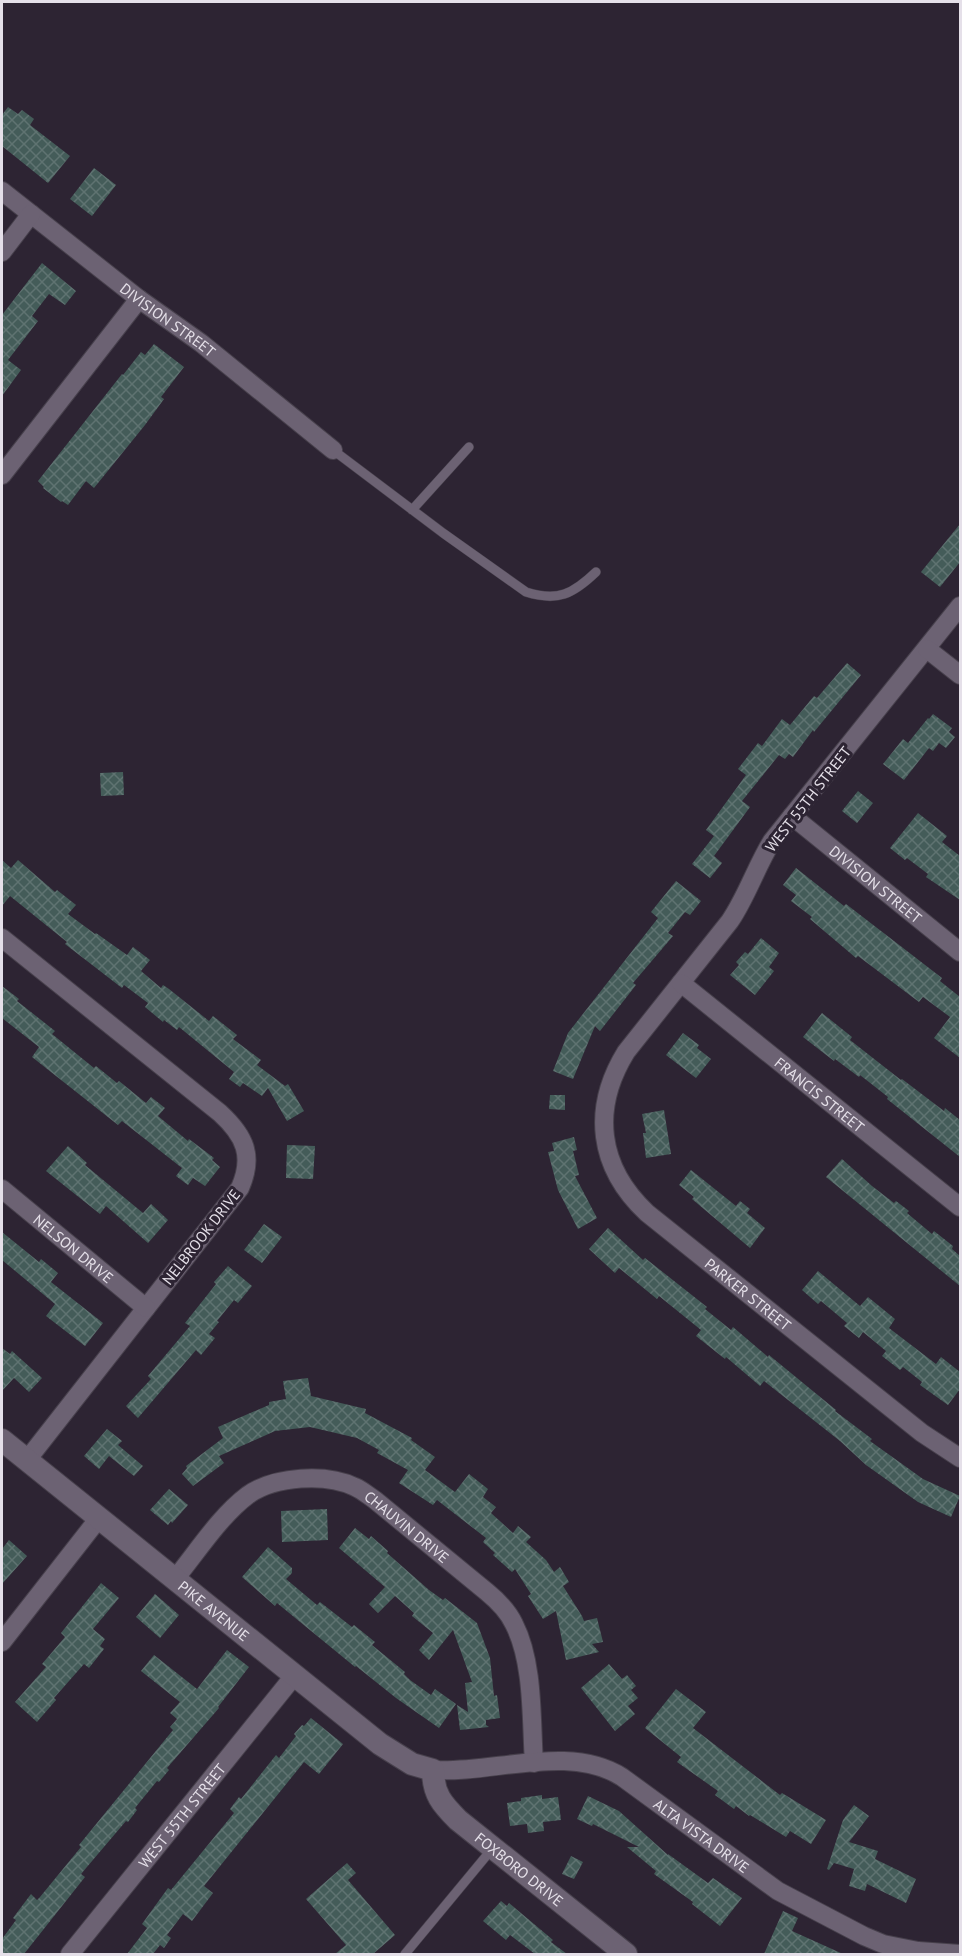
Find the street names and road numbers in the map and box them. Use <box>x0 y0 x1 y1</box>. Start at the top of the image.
street label: DIVISION STREET <box>116 278 220 361</box>
street label: WEST 55TH STREET <box>761 742 855 855</box>
street label: DIVISION STREET <box>826 841 927 927</box>
street label: FRANCIS STREET <box>771 1053 869 1137</box>
street label: NELBROOK DRIVE <box>158 1186 244 1288</box>
street label: NELSON DRIVE <box>30 1210 118 1287</box>
street label: PARKER STREET <box>701 1254 796 1335</box>
street label: CHAUVIN DRIVE <box>361 1486 453 1567</box>
street label: PIKE AVENUE <box>174 1576 253 1645</box>
street label: WEST 55TH STREET <box>134 1759 230 1871</box>
street label: ALTA VISTA DRIVE <box>650 1794 753 1876</box>
street label: FOXBORO DRIVE <box>471 1828 567 1910</box>

